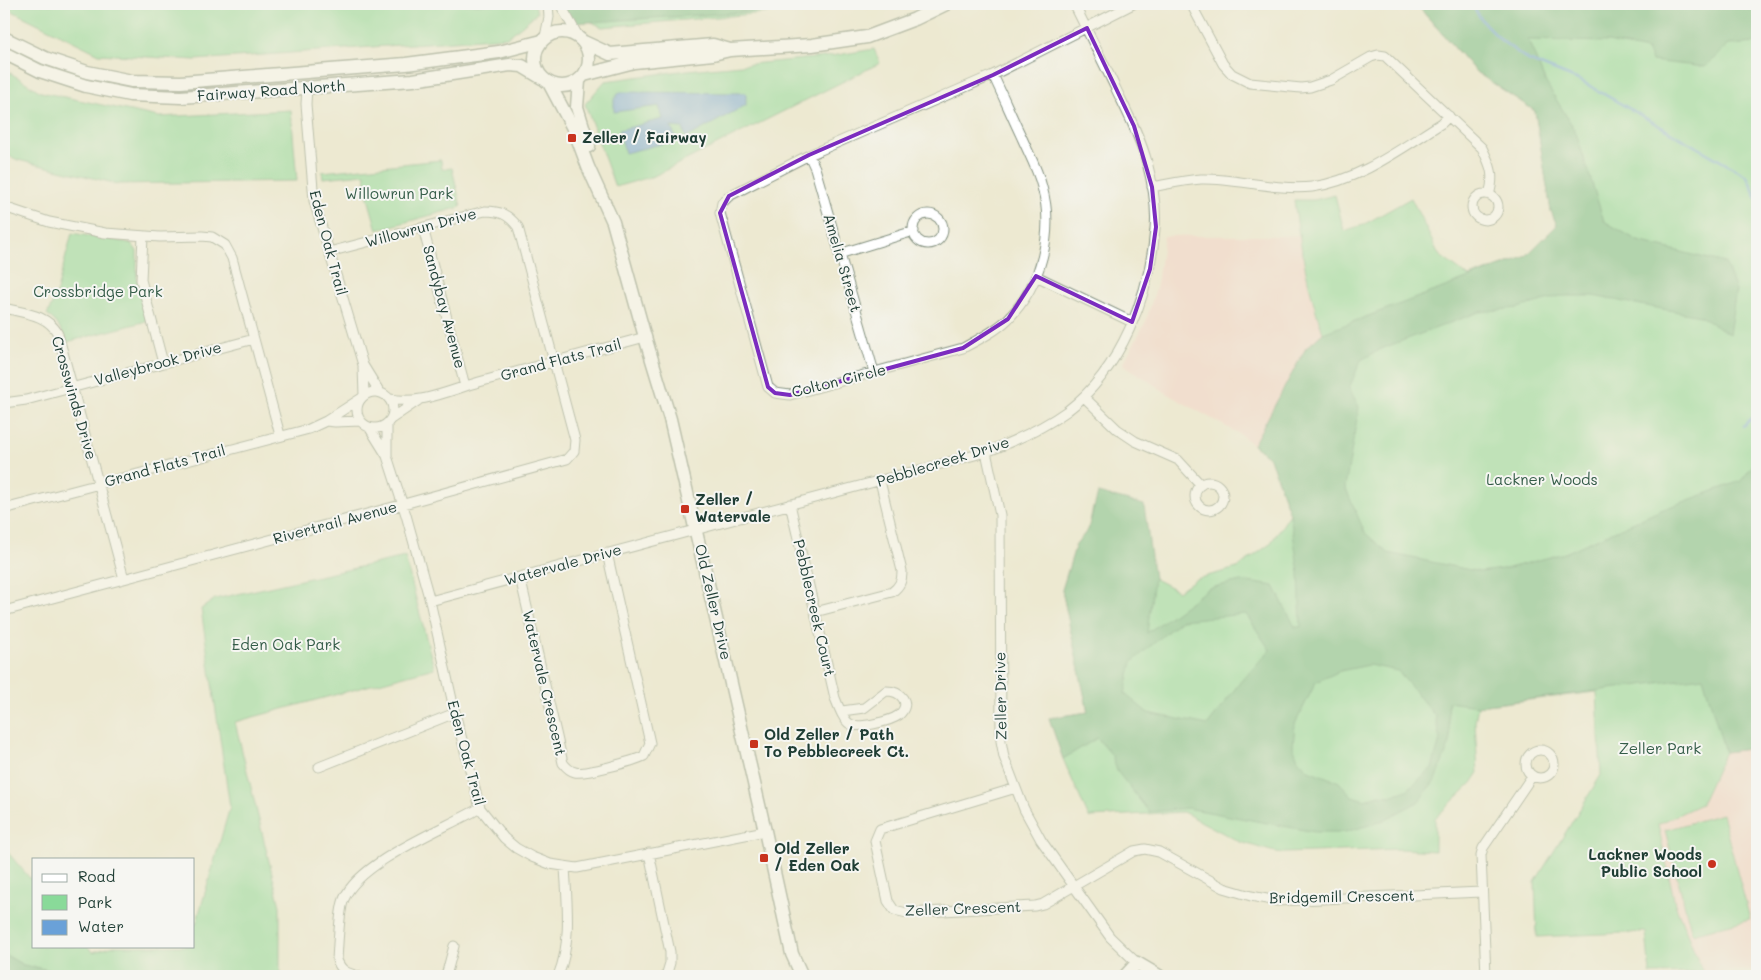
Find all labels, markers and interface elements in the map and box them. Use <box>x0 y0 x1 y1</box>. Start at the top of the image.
street label: Fairway Road North <box>196 75 346 105</box>
place label: Zeller / Fairway <box>582 127 707 147</box>
marker: Zeller / Fairway <box>566 132 578 144</box>
park label: Willowrun Park <box>345 183 453 203</box>
street label: Eden Oak Trail <box>305 188 353 298</box>
street label: Willowrun Drive <box>363 203 479 251</box>
street label: Amelia Street <box>819 211 867 314</box>
street label: Sandybay Avenue <box>419 243 471 371</box>
park label: Crossbridge Park <box>33 281 163 301</box>
street label: Grand Flats Trail <box>498 333 623 385</box>
street label: Crosswinds Drive <box>48 334 102 462</box>
street label: Valleybrook Drive <box>92 336 224 390</box>
street label: Colton Circle <box>789 359 888 401</box>
street label: Pebblecreek Drive <box>874 431 1012 491</box>
street label: Grand Flats Trail <box>102 439 227 491</box>
park label: Lackner Woods <box>1486 469 1598 489</box>
place label: Zeller / Watervale <box>695 489 771 526</box>
street label: Rivertrail Avenue <box>271 496 399 548</box>
marker: Zeller / Watervale <box>679 503 691 515</box>
street label: Pebblecreek Court <box>789 537 840 678</box>
street label: Watervale Drive <box>502 539 624 589</box>
street label: Old Zeller Drive <box>691 542 737 662</box>
street label: Watervale Crescent <box>518 608 571 758</box>
park label: Eden Oak Park <box>232 634 340 654</box>
street label: Zeller Drive <box>989 652 1011 740</box>
street label: Eden Oak Trail <box>443 698 491 808</box>
place label: Old Zeller / Path To Pebblecreek Ct. <box>764 724 909 761</box>
marker: Old Zeller / Path To Pebblecreek Ct. <box>748 738 760 750</box>
park label: Zeller Park <box>1619 738 1701 758</box>
place label: Old Zeller / Eden Oak <box>774 838 860 875</box>
place label: Lackner Woods Public School <box>1588 844 1702 881</box>
marker: Old Zeller / Eden Oak <box>758 852 770 864</box>
legend <box>32 858 195 948</box>
marker: Lackner Woods Public School <box>1706 858 1718 870</box>
text: Road <box>78 866 115 886</box>
street label: Bridgemill Crescent <box>1269 885 1415 907</box>
text: Park <box>78 892 112 912</box>
street label: Zeller Crescent <box>904 896 1021 920</box>
text: Water <box>78 916 124 936</box>

